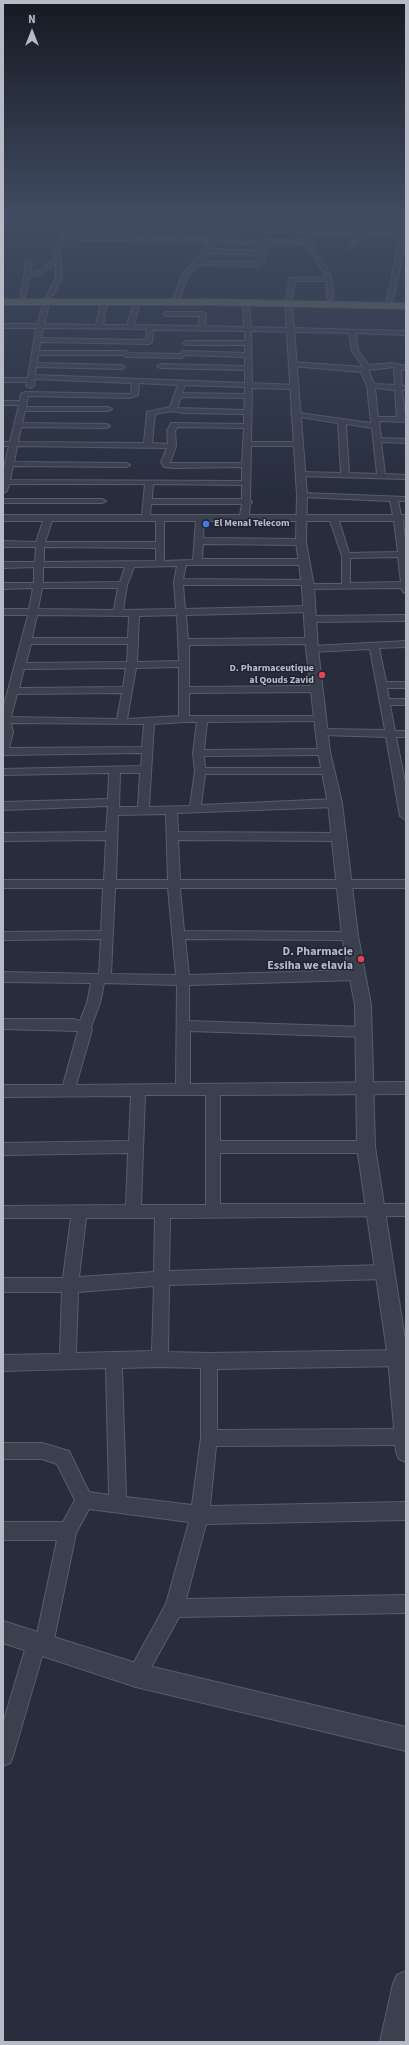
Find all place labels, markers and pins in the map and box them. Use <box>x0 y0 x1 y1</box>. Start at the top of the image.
place label: El Menal Telecom <box>214 518 290 530</box>
marker: El Menal Telecom <box>201 519 211 529</box>
place label: D. Pharmaceutique al Qouds Zavid <box>229 663 314 686</box>
marker: D. Pharmaceutique al Qouds Zavid <box>317 670 327 680</box>
place label: D. Pharmacie Essiha we elavia <box>267 945 353 973</box>
marker: D. Pharmacie Essiha we elavia <box>356 954 366 964</box>

